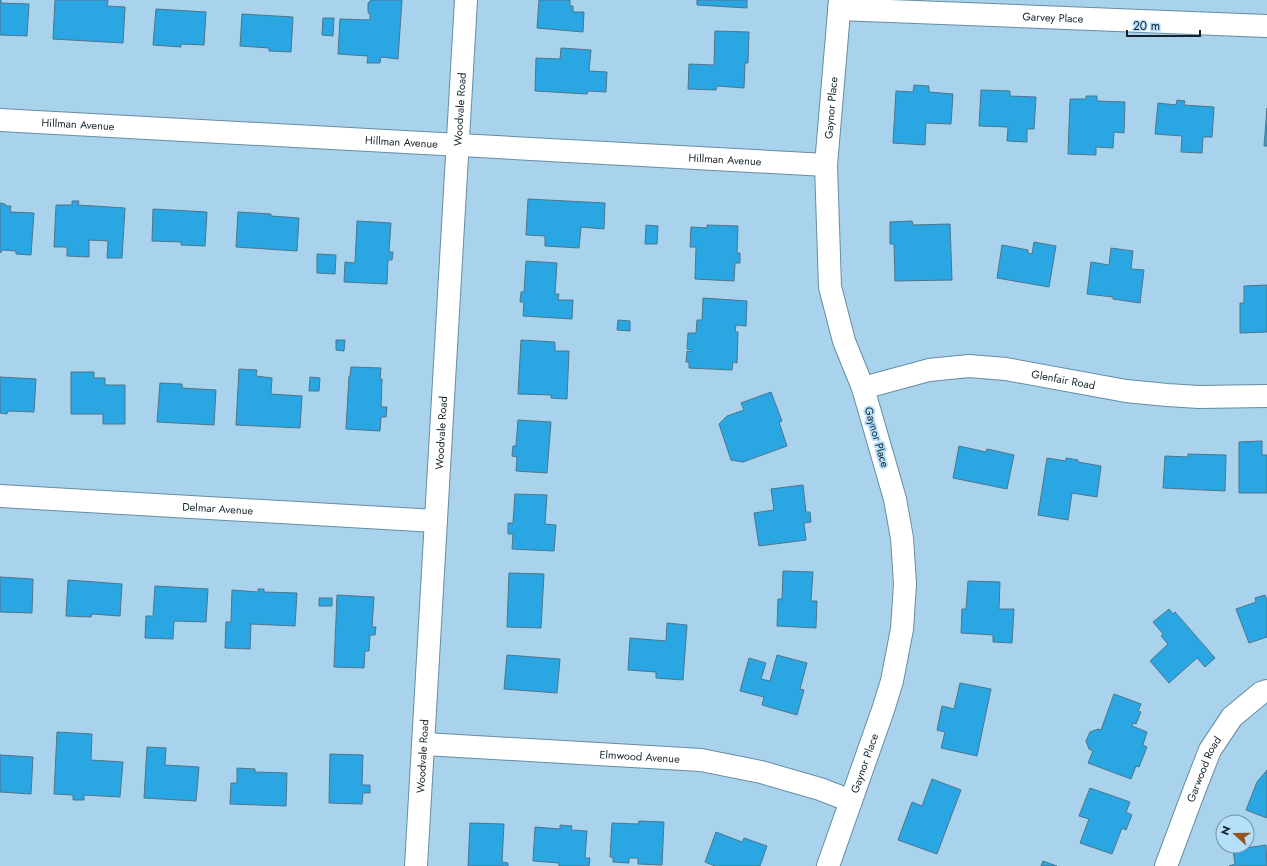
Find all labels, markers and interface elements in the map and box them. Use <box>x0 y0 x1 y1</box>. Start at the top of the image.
street label: Garvey Place <box>1022 8 1084 27</box>
scale bar <box>1127 12 1200 38</box>
text: 20 m <box>1133 17 1160 35</box>
street label: Woodvale Road <box>450 72 470 147</box>
street label: Gaynor Place <box>820 76 841 140</box>
street label: Hillman Avenue <box>41 114 115 134</box>
street label: Hillman Avenue <box>364 132 439 152</box>
street label: Hillman Avenue <box>688 150 762 169</box>
street label: Glenfair Road <box>1030 366 1097 393</box>
street label: Woodvale Road <box>431 395 451 470</box>
street label: Gaynor Place <box>861 405 893 469</box>
street label: Delmar Avenue <box>182 498 254 519</box>
street label: Woodvale Road <box>412 719 432 793</box>
street label: Gaynor Place <box>846 731 882 795</box>
street label: Garwood Road <box>1183 733 1225 804</box>
street label: Elmwood Avenue <box>599 746 681 767</box>
north arrow <box>1215 814 1255 854</box>
text: N <box>1217 823 1235 837</box>

